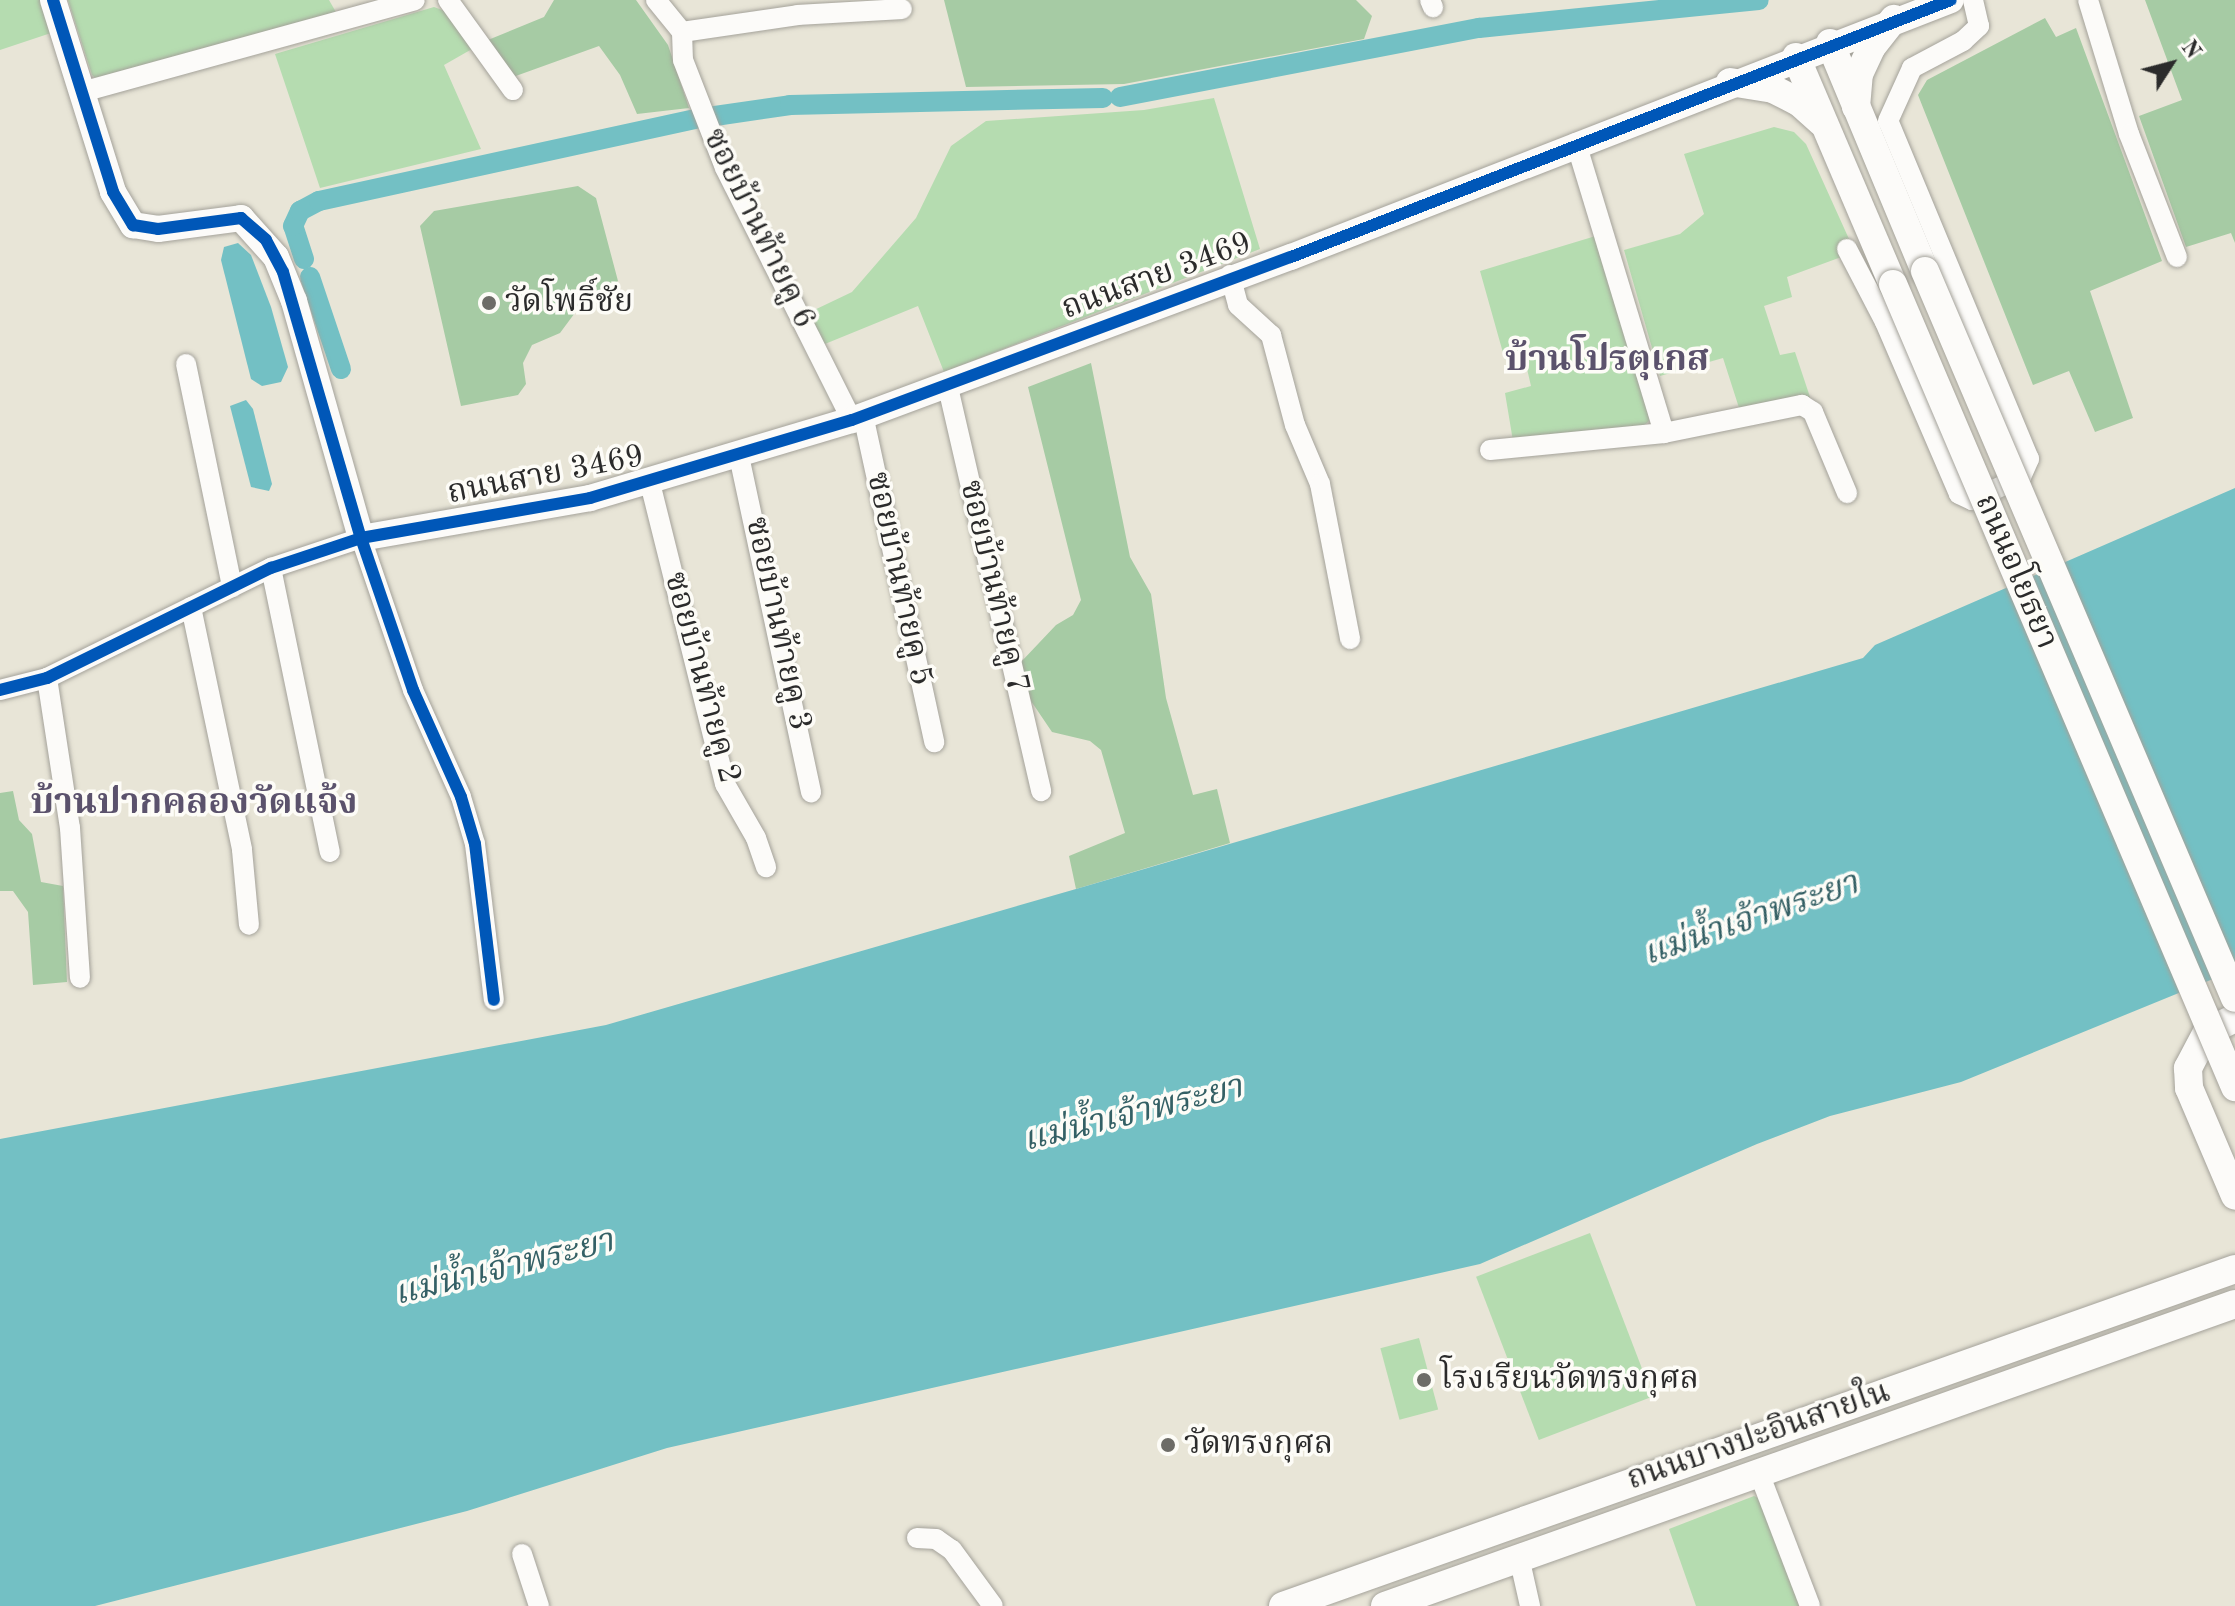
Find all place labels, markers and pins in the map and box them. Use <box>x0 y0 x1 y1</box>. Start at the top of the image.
place label: วัดโพธิ์ชัย <box>505 284 633 322</box>
marker: วัดโพธิ์ชัย <box>480 294 498 312</box>
place label: โรงเรียนวัดทรงกุศล <box>1440 1361 1699 1399</box>
marker: โรงเรียนวัดทรงกุศล <box>1415 1371 1433 1389</box>
place label: วัดทรงกุศล <box>1184 1426 1333 1464</box>
marker: วัดทรงกุศล <box>1159 1436 1177 1454</box>

